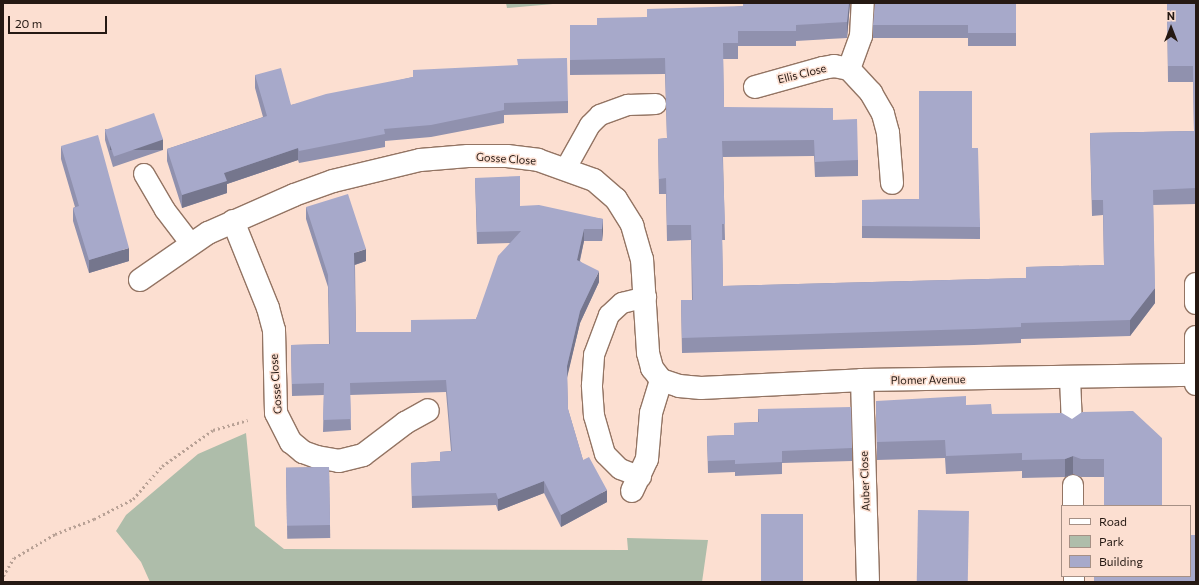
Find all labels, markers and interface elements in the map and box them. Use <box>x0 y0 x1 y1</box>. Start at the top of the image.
scale bar <box>10 8 109 34</box>
north arrow <box>1151 8 1191 48</box>
text: N <box>1167 9 1175 22</box>
text: 20 m <box>15 16 42 30</box>
street label: Ellis Close <box>776 62 828 86</box>
street label: Gosse Close <box>476 150 536 168</box>
street label: Gosse Close <box>267 354 285 414</box>
street label: Plomer Avenue <box>890 373 966 387</box>
street label: Auber Close <box>857 451 873 511</box>
legend <box>1061 505 1191 577</box>
text: Road <box>1099 514 1127 528</box>
text: Park <box>1099 534 1124 548</box>
text: Building <box>1099 554 1143 568</box>

